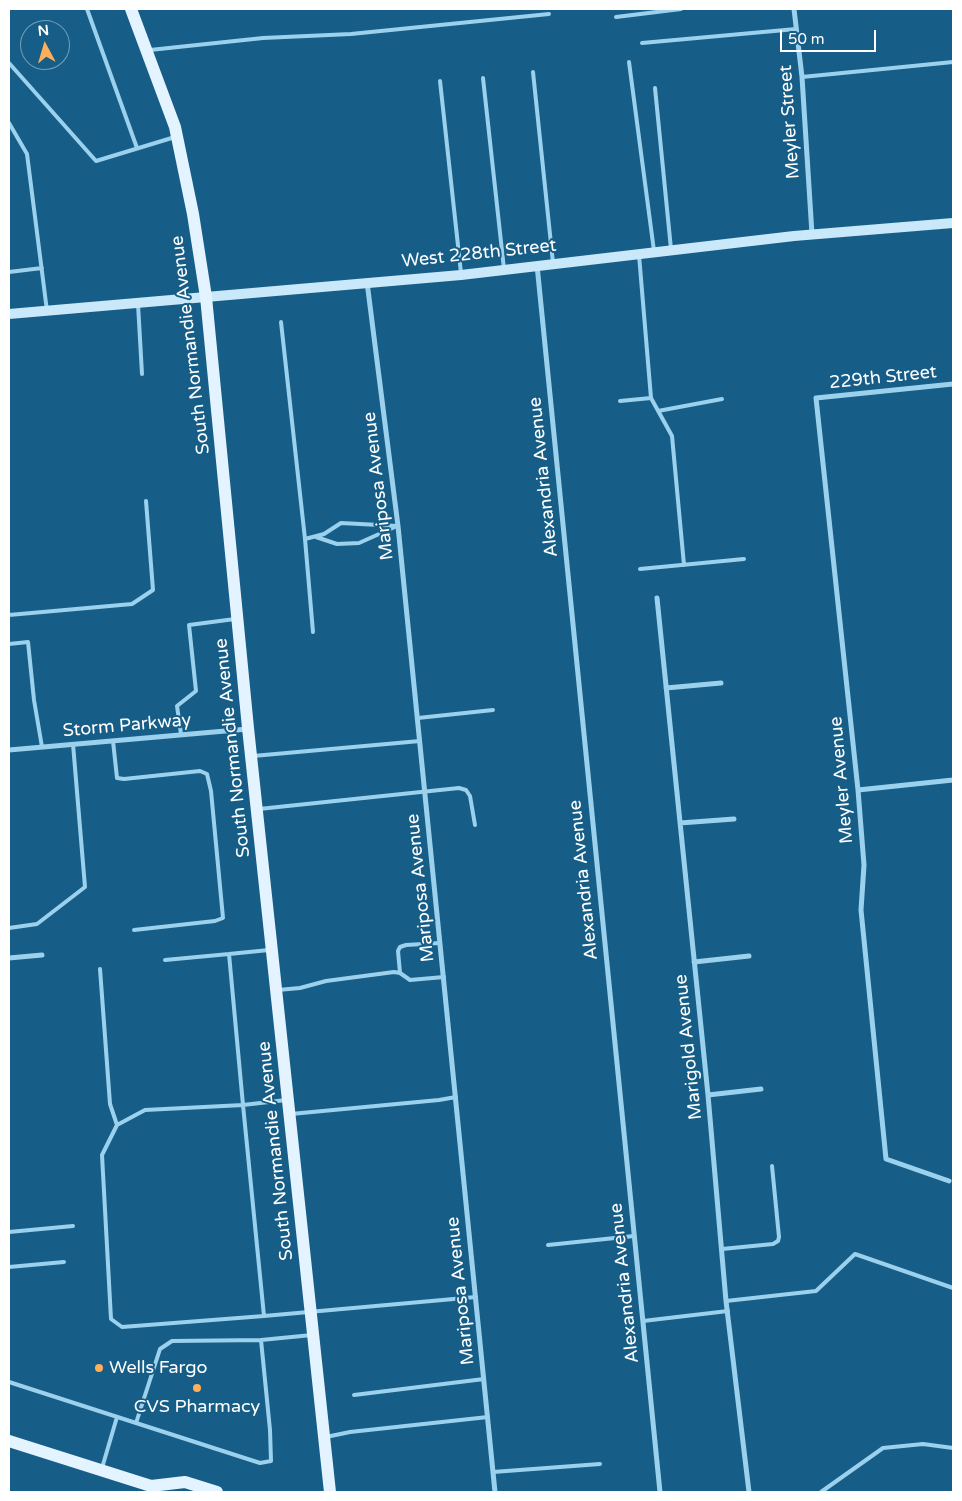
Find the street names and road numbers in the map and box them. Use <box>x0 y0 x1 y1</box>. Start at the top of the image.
street label: Meyler Street <box>775 64 805 180</box>
street label: South Normandie Avenue <box>167 234 215 456</box>
street label: West 228th Street <box>401 235 557 273</box>
street label: 229th Street <box>828 362 938 394</box>
street label: Alexandria Avenue <box>525 396 563 558</box>
street label: Mariposa Avenue <box>359 411 399 561</box>
street label: South Normandie Avenue <box>211 637 255 859</box>
street label: Storm Parkway <box>62 710 192 742</box>
street label: Meyler Avenue <box>826 716 858 844</box>
street label: Alexandria Avenue <box>565 799 603 961</box>
street label: Mariposa Avenue <box>402 813 440 963</box>
street label: Marigold Avenue <box>671 973 707 1121</box>
street label: South Normandie Avenue <box>254 1040 298 1262</box>
street label: Alexandria Avenue <box>606 1202 644 1364</box>
street label: Mariposa Avenue <box>442 1216 480 1366</box>

